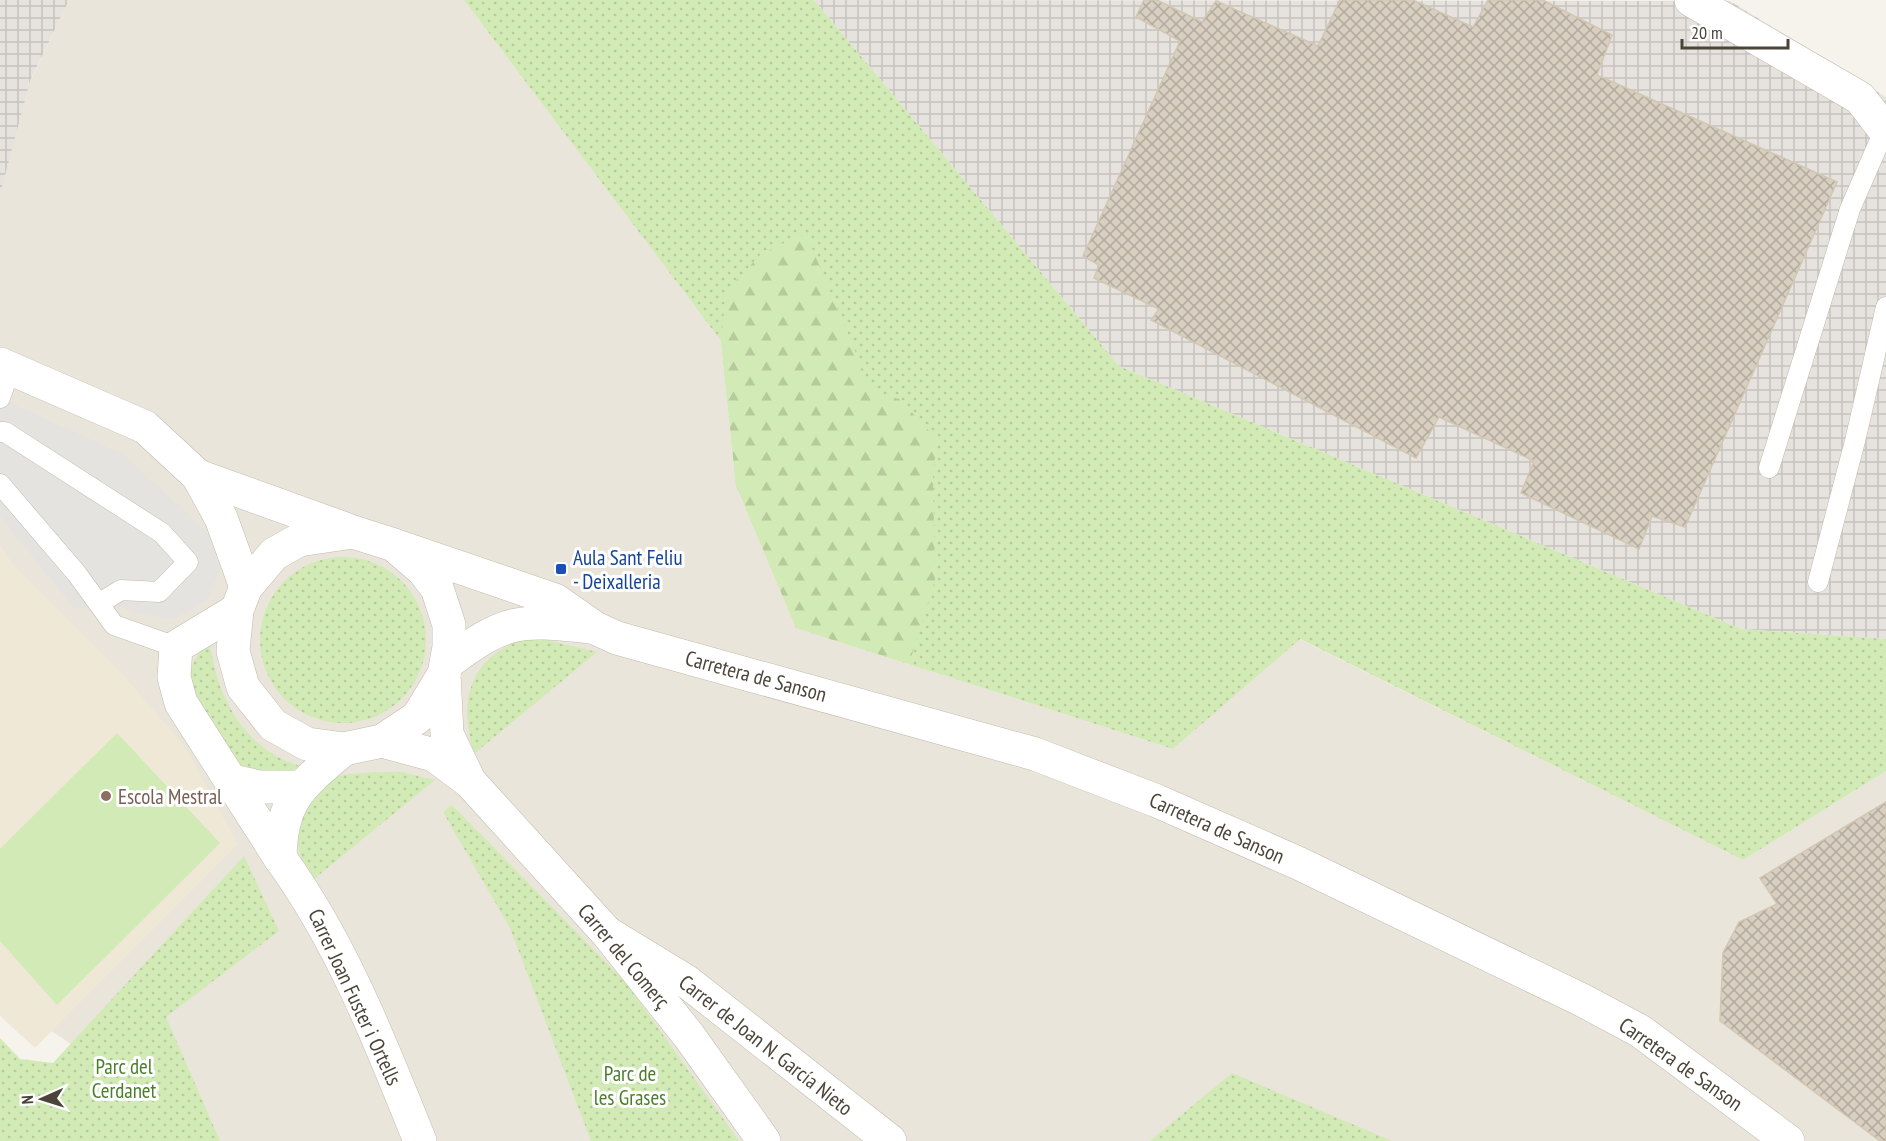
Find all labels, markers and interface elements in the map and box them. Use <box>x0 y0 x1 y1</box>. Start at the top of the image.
scale bar <box>1682 12 1788 50</box>
text: 20 m <box>1691 21 1723 44</box>
place label: Aula Sant Feliu - Deixalleria <box>573 544 683 595</box>
marker: Aula Sant Feliu - Deixalleria <box>554 562 568 576</box>
street label: Carretera de Sanson <box>682 644 830 708</box>
place label: Escola Mestral <box>118 783 222 810</box>
street label: Carretera de Sanson <box>1145 786 1289 870</box>
marker: Escola Mestral <box>99 789 113 803</box>
street label: Carrer del Comerç <box>572 898 676 1014</box>
street label: Carrer Joan Fuster i Ortells <box>302 904 408 1090</box>
street label: Carrer de Joan N. García Nieto <box>674 969 858 1121</box>
street label: Carretera de Sanson <box>1614 1011 1748 1117</box>
park label: Parc del Cerdanet <box>92 1053 157 1104</box>
park label: Parc de les Grases <box>594 1060 666 1111</box>
north arrow <box>12 1069 72 1129</box>
text: N <box>17 1095 37 1105</box>

